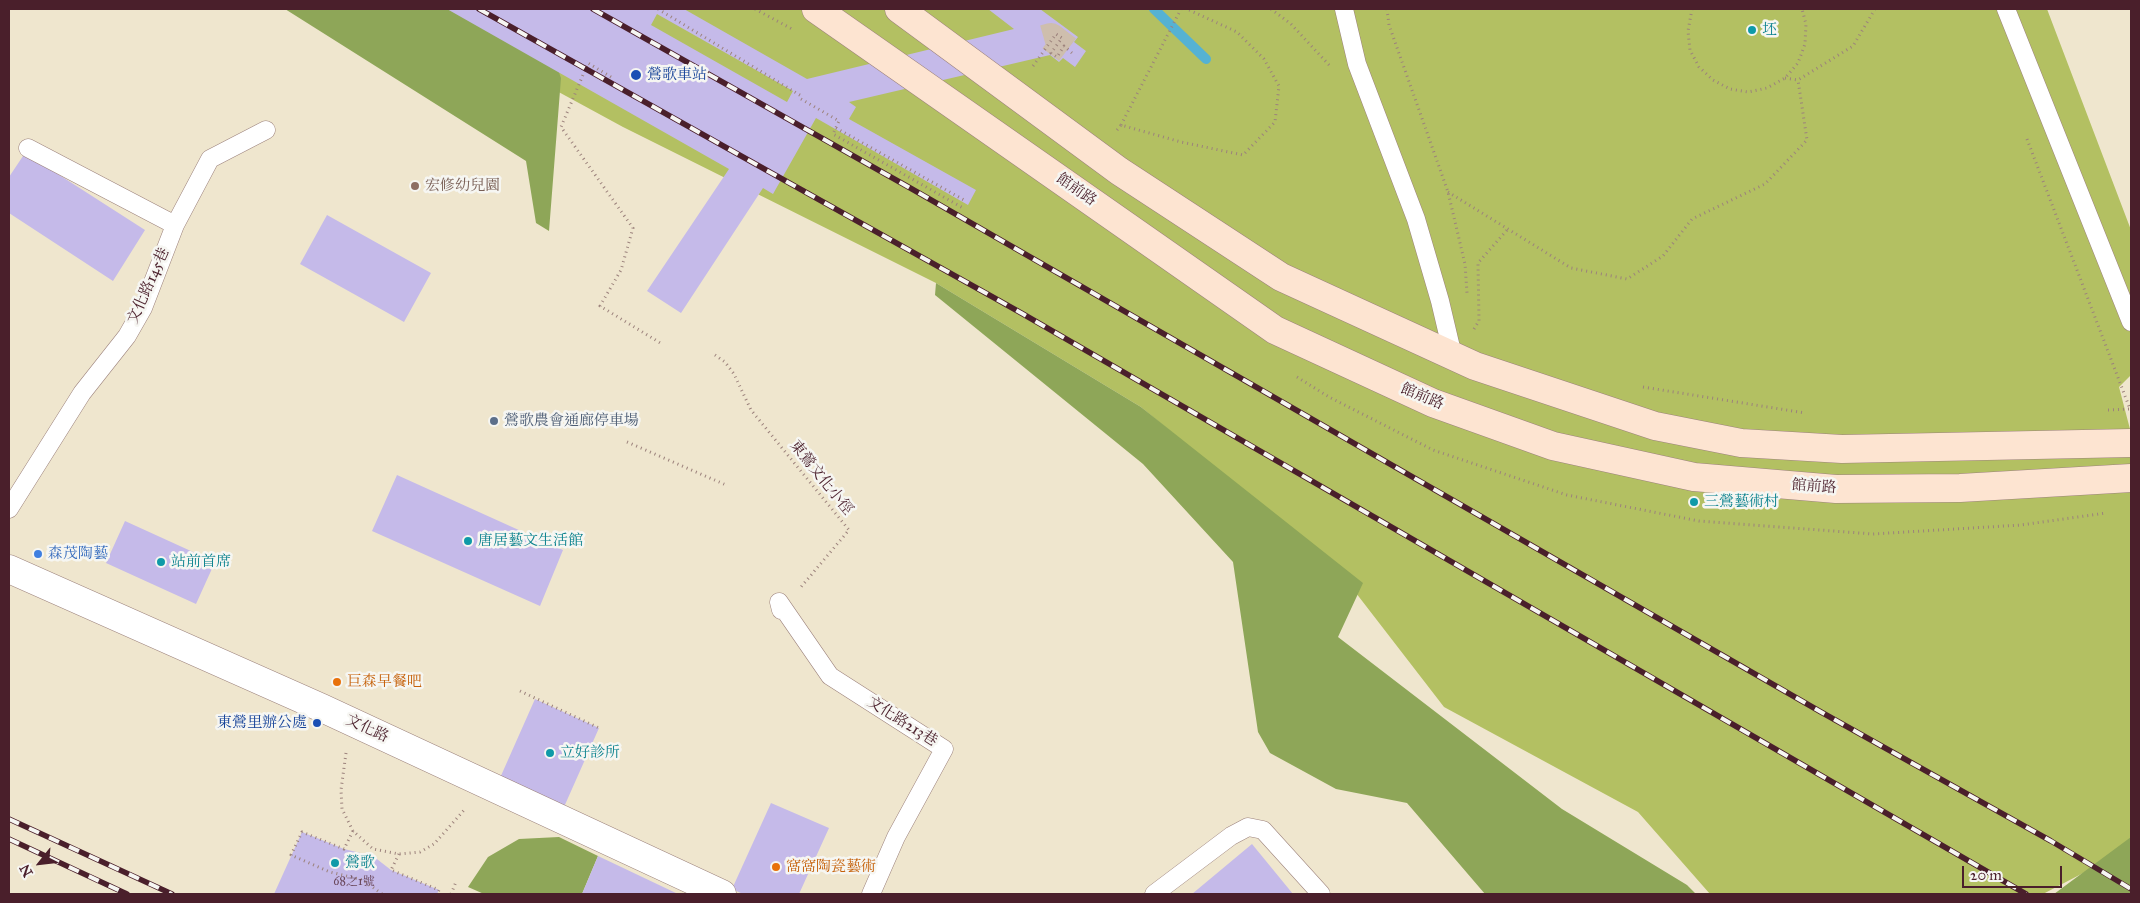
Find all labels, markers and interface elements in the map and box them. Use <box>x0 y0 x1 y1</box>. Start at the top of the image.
place label: 坯 <box>1762 21 1777 39</box>
marker: 坯 <box>1746 24 1758 36</box>
place label: 鶯歌車站 <box>647 66 707 84</box>
marker: 鶯歌車站 <box>629 68 643 82</box>
street label: 館前路 <box>1052 170 1100 210</box>
place label: 宏修幼兒園 <box>425 177 500 195</box>
marker: 宏修幼兒園 <box>409 180 421 192</box>
street label: 文化路145巷 <box>124 245 174 327</box>
street label: 館前路 <box>1398 380 1446 414</box>
place label: 鶯歌農會通廊停車場 <box>504 412 639 430</box>
marker: 鶯歌農會通廊停車場 <box>488 415 500 427</box>
street label: 東鶯文化小徑 <box>786 437 856 519</box>
street label: 館前路 <box>1791 476 1837 498</box>
place label: 三鶯藝術村 <box>1704 493 1779 511</box>
marker: 三鶯藝術村 <box>1688 496 1700 508</box>
place label: 唐居藝文生活館 <box>478 532 583 550</box>
marker: 唐居藝文生活館 <box>462 535 474 547</box>
place label: 森茂陶藝 <box>48 545 108 563</box>
marker: 森茂陶藝 <box>32 548 44 560</box>
place label: 站前首席 <box>171 553 231 571</box>
marker: 站前首席 <box>155 556 167 568</box>
place label: 巨森早餐吧 <box>347 673 422 691</box>
marker: 巨森早餐吧 <box>331 676 343 688</box>
street label: 文化路213巷 <box>864 693 940 751</box>
street label: 文化路 <box>343 711 391 747</box>
place label: 東鶯里辦公處 <box>217 714 307 732</box>
marker: 東鶯里辦公處 <box>311 717 323 729</box>
place label: 立好診所 <box>560 744 620 762</box>
marker: 立好診所 <box>544 747 556 759</box>
north arrow <box>15 838 65 888</box>
place label: 鶯歌 <box>345 854 375 872</box>
scale bar <box>1965 856 2065 888</box>
marker: 鶯歌 <box>329 857 341 869</box>
place label: 窩窩陶瓷藝術 <box>786 858 876 876</box>
text: N <box>16 861 37 880</box>
marker: 窩窩陶瓷藝術 <box>770 861 782 873</box>
text: 20 m <box>1970 866 2002 884</box>
house number: 68之1號 <box>333 875 375 889</box>

